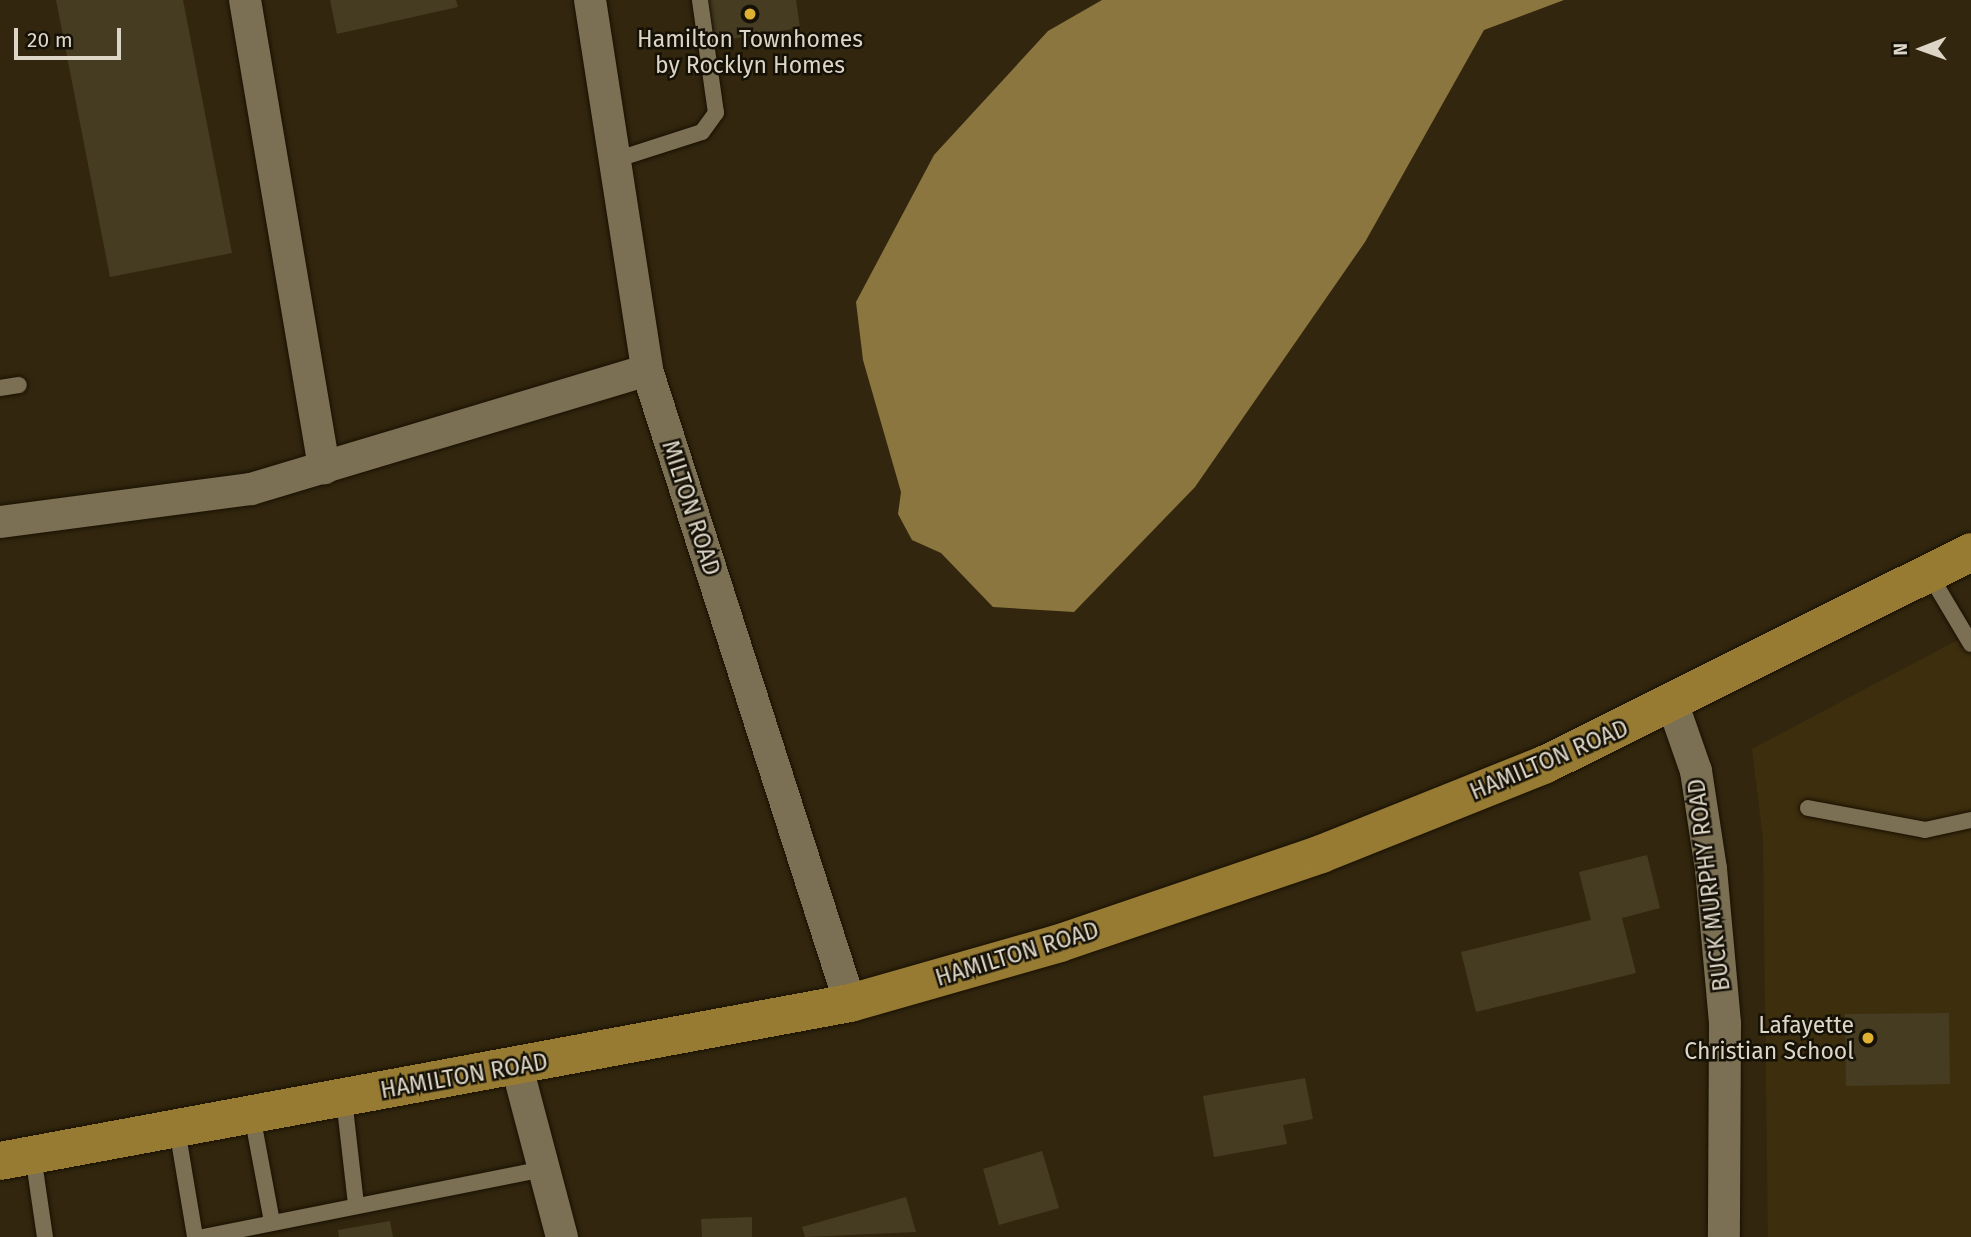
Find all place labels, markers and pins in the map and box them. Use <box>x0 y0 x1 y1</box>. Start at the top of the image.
marker: Hamilton Townhomes by Rocklyn Homes <box>742 6 758 22</box>
place label: Hamilton Townhomes by Rocklyn Homes <box>637 25 863 79</box>
place label: Lafayette Christian School <box>1684 1011 1854 1065</box>
marker: Lafayette Christian School <box>1860 1030 1876 1046</box>

